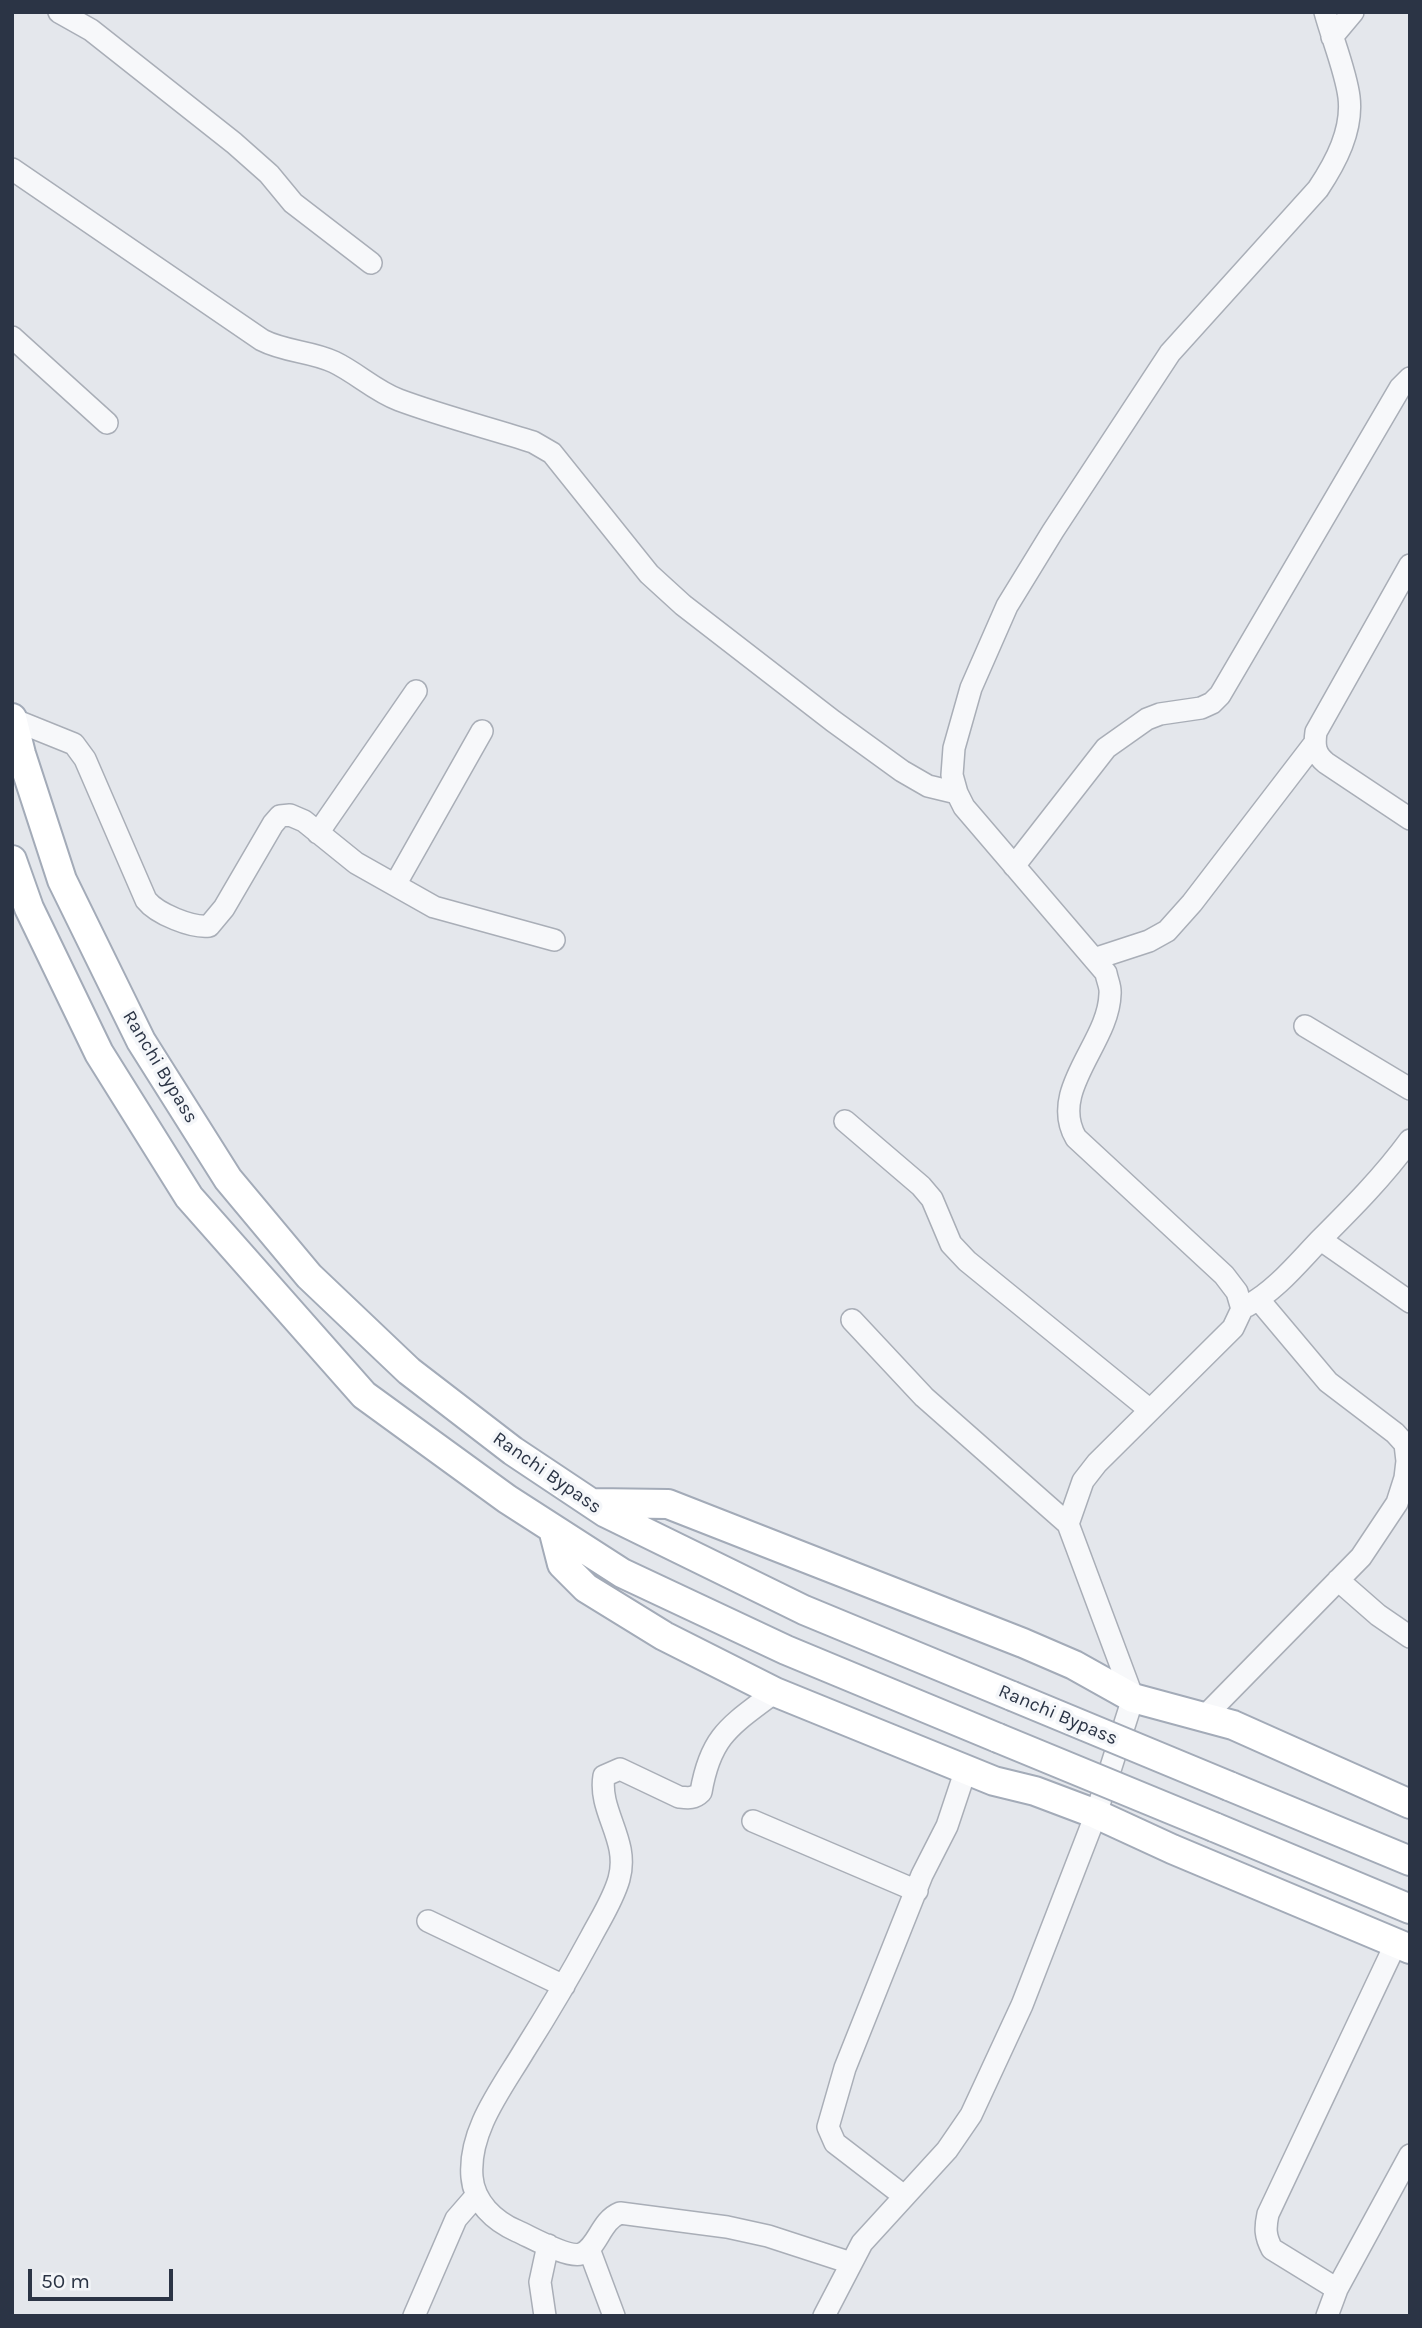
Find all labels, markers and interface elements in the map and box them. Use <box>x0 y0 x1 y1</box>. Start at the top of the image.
street label: Ranchi Bypass <box>117 1007 203 1127</box>
street label: Ranchi Bypass <box>488 1427 606 1519</box>
street label: Ranchi Bypass <box>995 1680 1121 1750</box>
scale bar <box>32 2254 177 2298</box>
text: 50 m <box>41 2269 90 2293</box>

